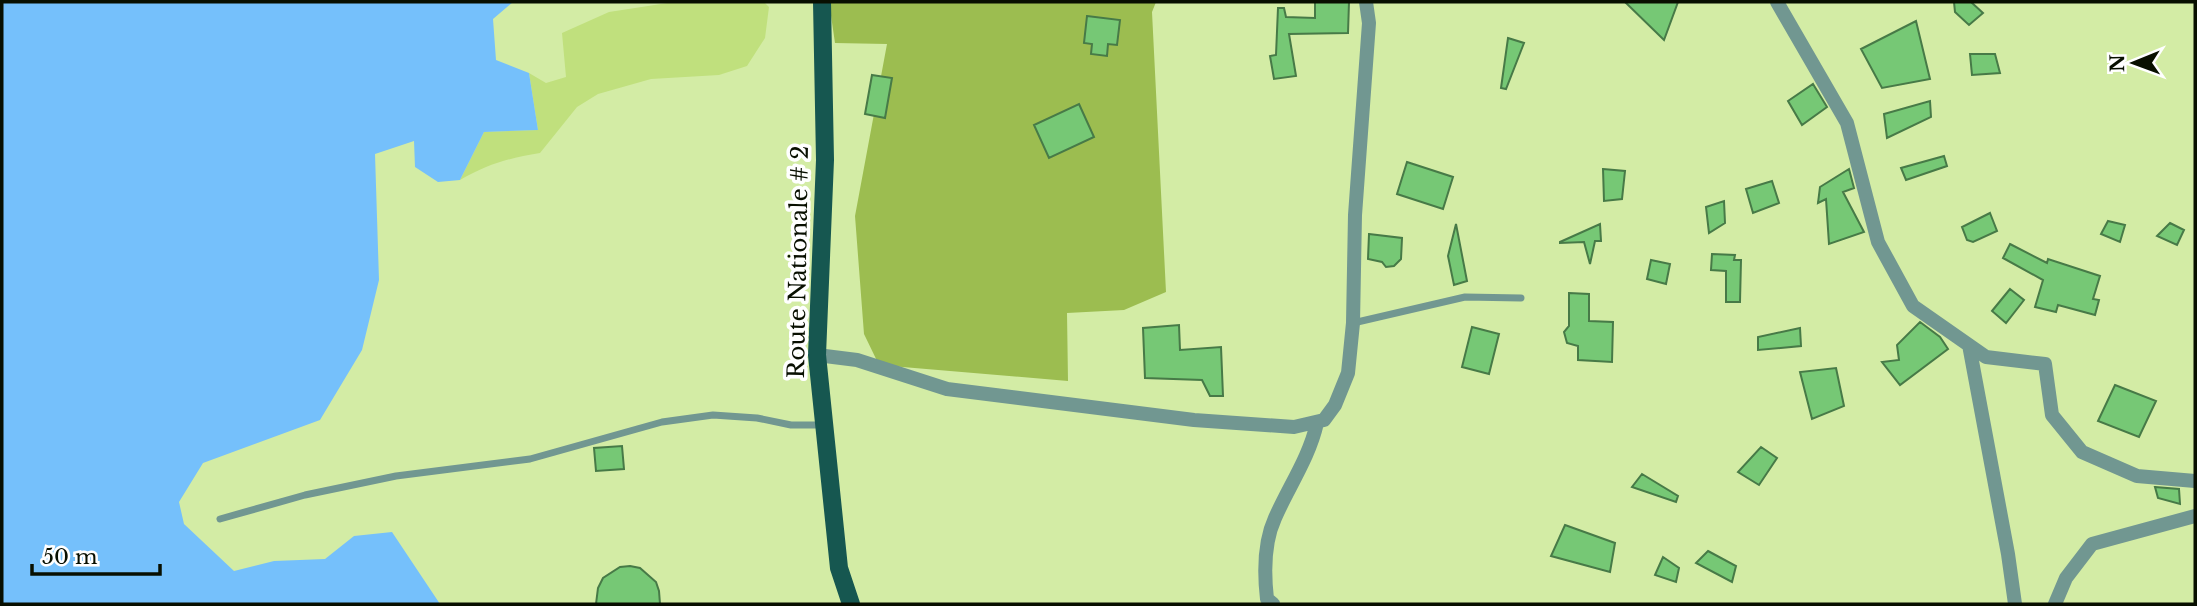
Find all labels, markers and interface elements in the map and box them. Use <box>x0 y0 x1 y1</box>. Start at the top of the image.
north arrow <box>2099 28 2169 98</box>
text: N <box>2106 54 2129 72</box>
street label: Route Nationale # 2 <box>782 145 814 379</box>
scale bar <box>32 532 159 576</box>
text: 50 m <box>42 544 98 570</box>

